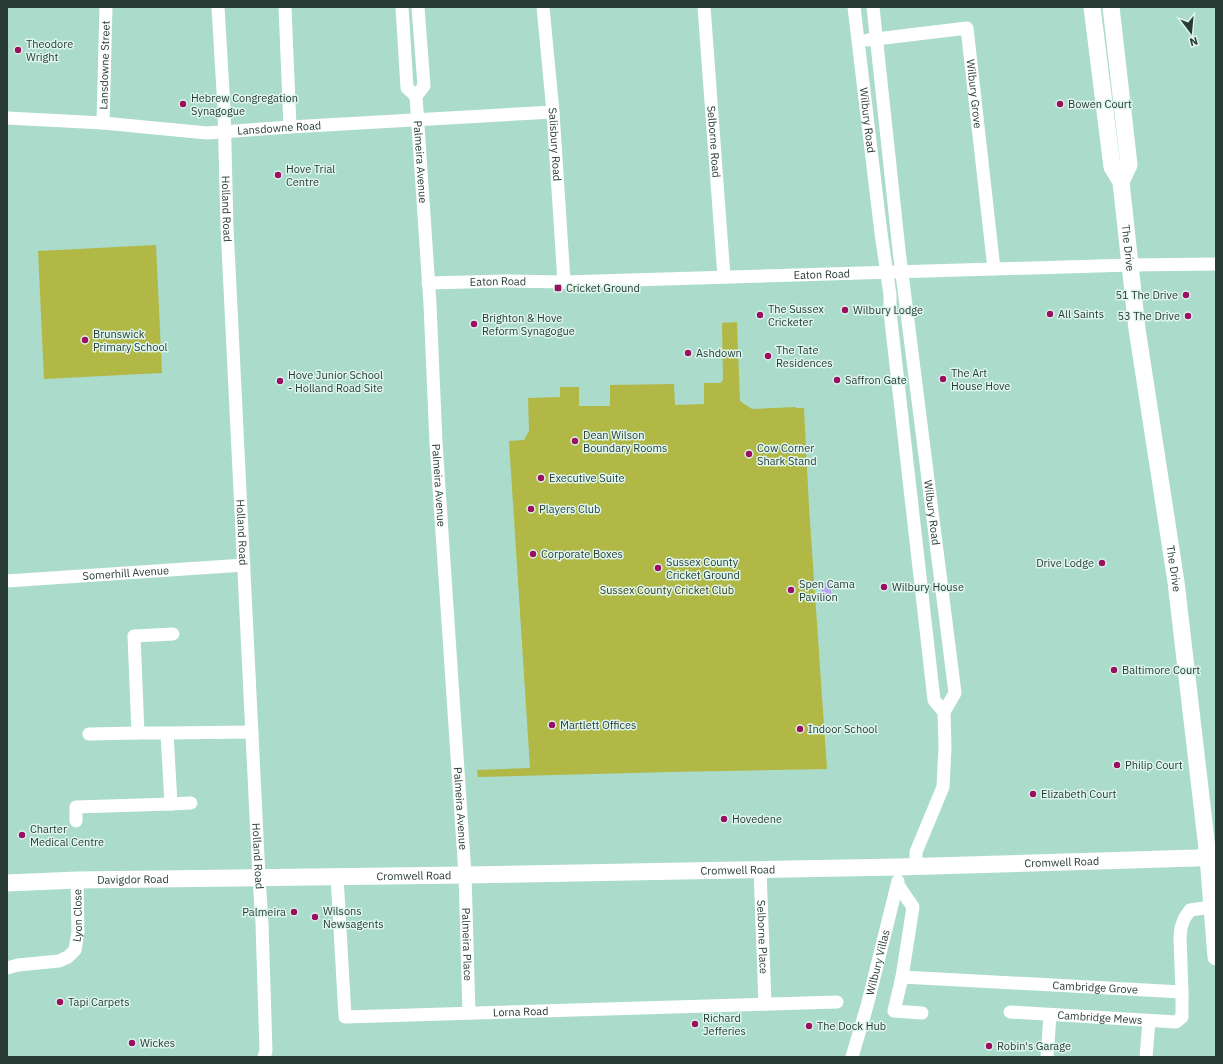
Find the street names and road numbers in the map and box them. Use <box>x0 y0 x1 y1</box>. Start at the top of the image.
street label: Lansdowne Street <box>96 20 113 110</box>
street label: Wilbury Grove <box>964 59 985 129</box>
street label: Wilbury Road <box>857 87 878 154</box>
street label: Selborne Road <box>704 105 724 178</box>
street label: Salisbury Road <box>546 107 564 182</box>
street label: Lansdowne Road <box>237 118 322 138</box>
street label: Palmeira Avenue <box>411 120 430 204</box>
street label: Holland Road <box>219 175 235 242</box>
street label: The Drive <box>1119 224 1138 272</box>
street label: Eaton Road <box>793 266 850 282</box>
street label: Eaton Road <box>470 274 526 289</box>
street label: Palmeira Avenue <box>429 443 449 527</box>
street label: Wilbury Road <box>921 479 943 546</box>
street label: Holland Road <box>233 499 251 566</box>
street label: The Drive <box>1163 544 1184 593</box>
street label: Somerhill Avenue <box>82 563 169 583</box>
street label: Palmeira Avenue <box>451 767 470 850</box>
street label: Holland Road <box>249 823 267 890</box>
street label: Cromwell Road <box>1024 854 1099 870</box>
street label: Cromwell Road <box>700 862 775 878</box>
street label: Cromwell Road <box>376 868 451 883</box>
street label: Davigdor Road <box>97 872 169 887</box>
street label: Lyon Close <box>69 889 85 943</box>
street label: Selborne Place <box>754 900 771 974</box>
street label: Palmeira Place <box>459 907 475 981</box>
street label: Wilbury Villas <box>863 928 893 997</box>
street label: Cambridge Grove <box>1052 978 1138 997</box>
street label: Lorna Road <box>493 1004 549 1019</box>
street label: Cambridge Mews <box>1057 1008 1143 1027</box>

